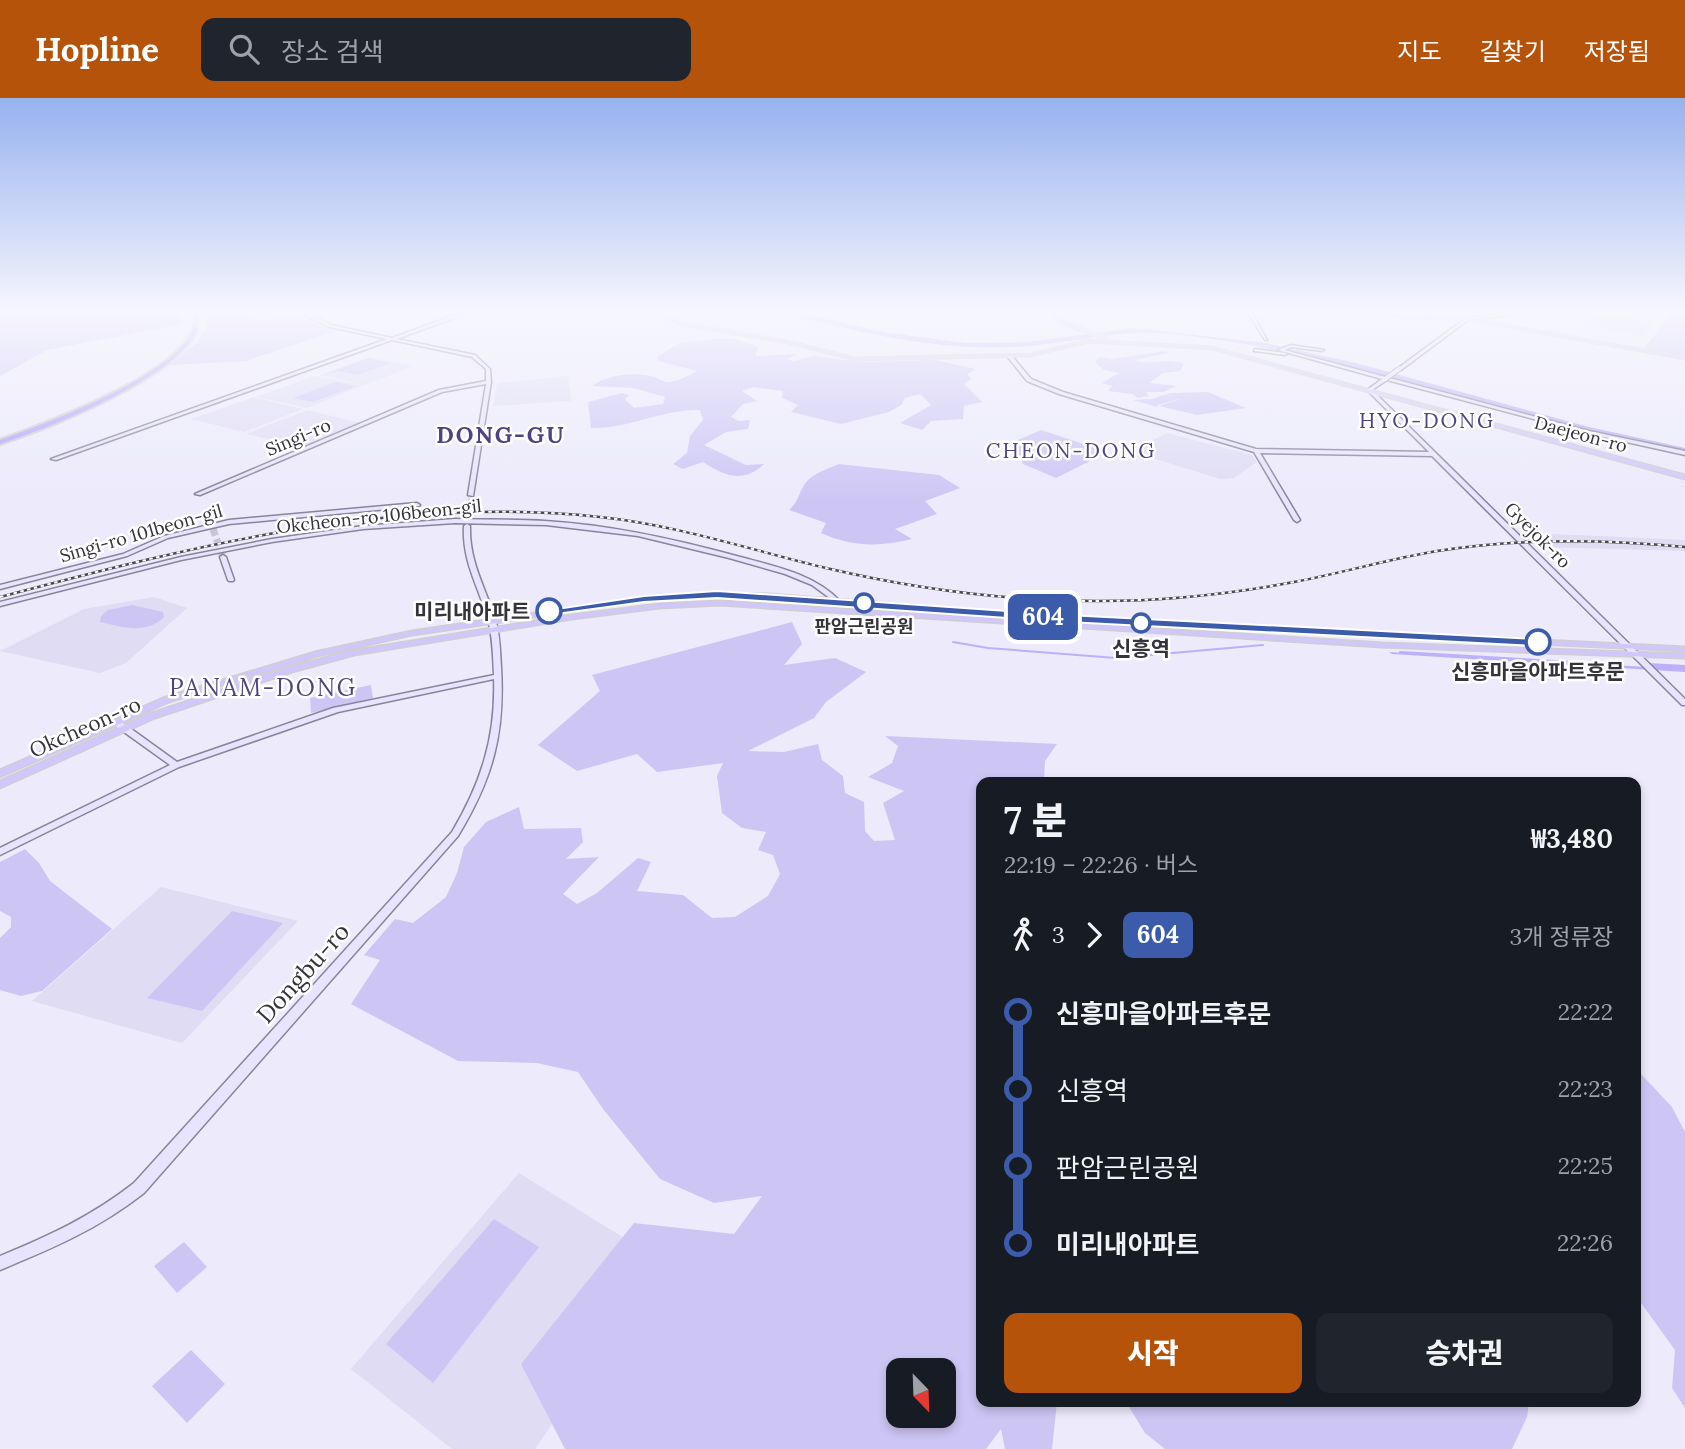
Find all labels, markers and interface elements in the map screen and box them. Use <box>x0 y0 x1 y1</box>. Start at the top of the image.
search box <box>201 18 691 81</box>
text: Hopline <box>35 28 159 70</box>
icon: search <box>225 30 263 68</box>
text: 장소 검색 <box>281 35 384 68</box>
text: 지도 <box>1397 36 1442 67</box>
text: 길찾기 <box>1480 36 1546 67</box>
text: 저장됨 <box>1584 36 1650 67</box>
district label: HYO-DONG <box>1359 407 1495 434</box>
street label: Daejeon-ro <box>1532 411 1630 457</box>
street label: Singi-ro <box>262 413 334 461</box>
district label: DONG-GU <box>436 420 566 449</box>
district label: CHEON-DONG <box>986 437 1156 464</box>
street label: Okcheon-ro 106beon-gil <box>275 494 483 538</box>
street label: Gyejok-ro <box>1500 497 1576 573</box>
street label: Singi-ro 101beon-gil <box>57 499 225 567</box>
marker: 판암근린공원 <box>854 593 874 613</box>
line badge: 604 <box>1003 594 1083 640</box>
place label: 미리내아파트 <box>414 598 530 625</box>
marker: 미리내아파트 <box>536 598 562 624</box>
text: 604 <box>1022 601 1064 632</box>
marker: 신흥역 <box>1131 613 1151 633</box>
place label: 판암근린공원 <box>814 615 914 638</box>
marker: 신흥마을아파트후문 <box>1525 629 1551 655</box>
place label: 신흥역 <box>1112 635 1170 662</box>
place label: 신흥마을아파트후문 <box>1451 658 1625 685</box>
district label: PANAM-DONG <box>169 672 357 703</box>
street label: Okcheon-ro <box>25 690 145 764</box>
text: 7 분 <box>1004 796 1067 844</box>
text: ₩3,480 <box>1531 822 1613 855</box>
text: 22:19 – 22:26 · 버스 <box>1004 850 1198 879</box>
street label: Dongbu-ro <box>250 916 356 1030</box>
icon: walk <box>1004 916 1042 954</box>
icon: forward <box>1075 916 1113 954</box>
text: 604 <box>1137 919 1179 950</box>
text: 3 <box>1052 920 1065 949</box>
text: 3개 정류장 <box>1509 922 1613 951</box>
text: 신흥마을아파트후문 <box>1056 997 1271 1030</box>
text: 22:22 <box>1558 997 1613 1026</box>
text: 신흥역 <box>1056 1074 1128 1107</box>
text: 22:23 <box>1558 1074 1613 1103</box>
text: 판암근린공원 <box>1056 1151 1200 1184</box>
text: 22:25 <box>1558 1151 1613 1180</box>
text: 미리내아파트 <box>1056 1228 1200 1261</box>
text: 22:26 <box>1557 1228 1613 1257</box>
button: 시작 <box>1004 1313 1302 1393</box>
button: 승차권 <box>1316 1313 1613 1393</box>
north arrow <box>886 1358 956 1428</box>
map controls <box>886 1358 956 1428</box>

